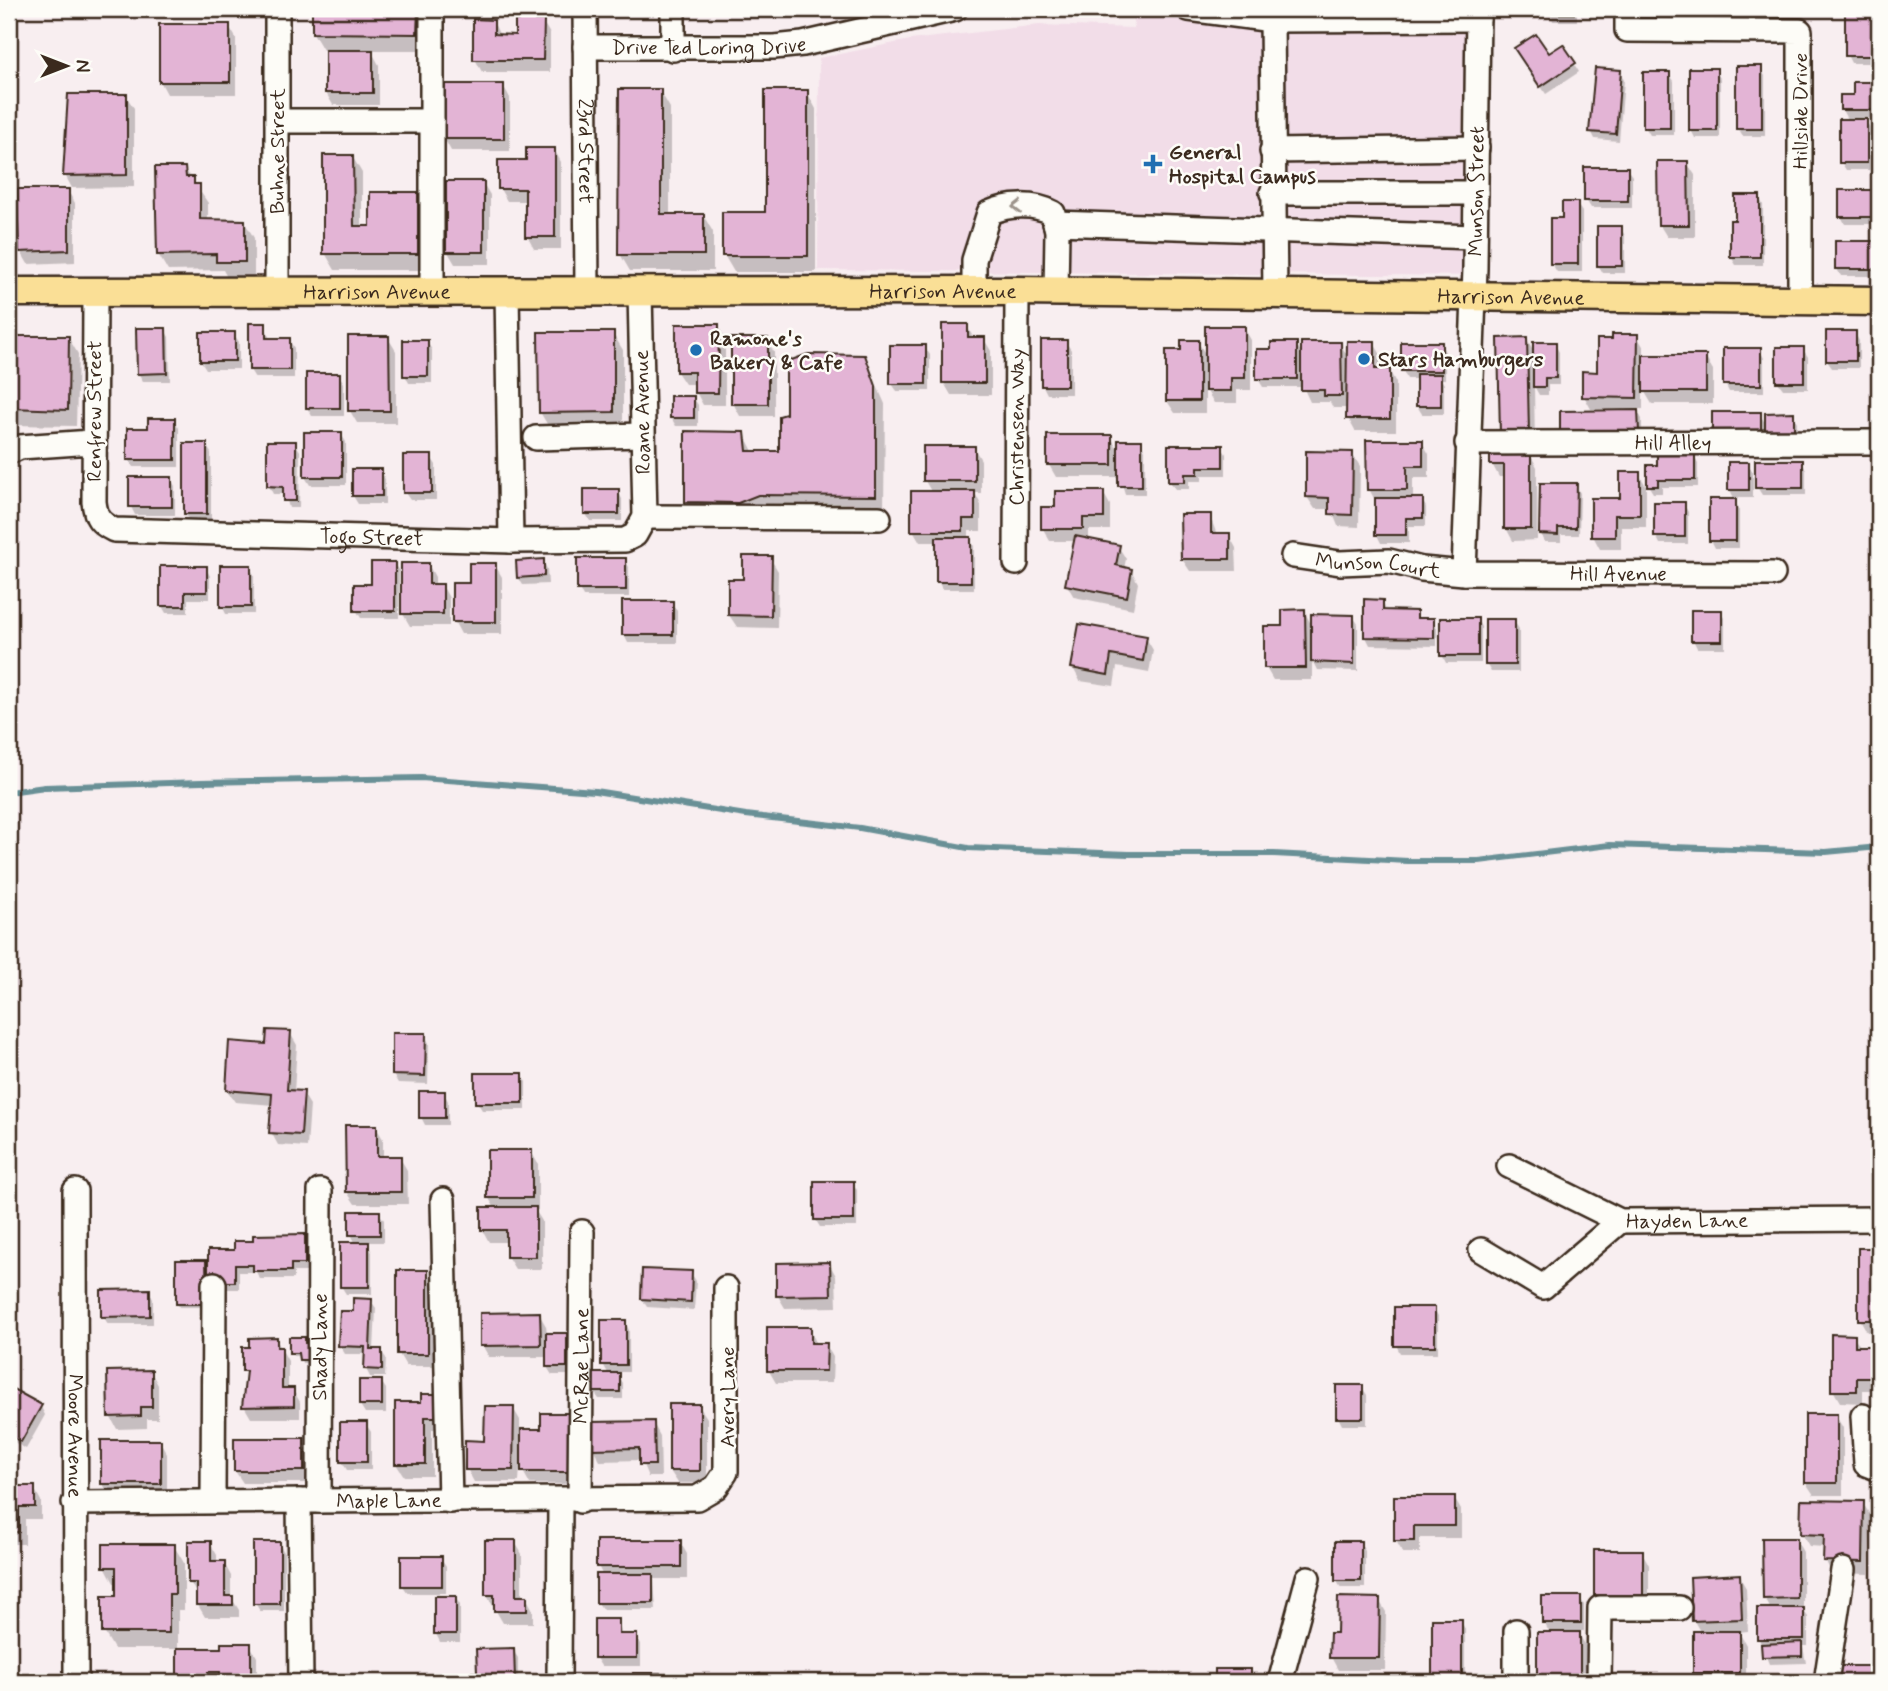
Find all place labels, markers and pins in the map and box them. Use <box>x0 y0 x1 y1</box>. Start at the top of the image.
place label: General Hospital Campus <box>1169 139 1316 191</box>
marker: General Hospital Campus <box>1143 154 1163 174</box>
place label: Ramone's Bakery & Cafe <box>710 325 843 377</box>
marker: Ramone's Bakery & Cafe <box>688 342 704 358</box>
place label: Stars Hamburgers <box>1378 346 1544 376</box>
marker: Stars Hamburgers <box>1356 351 1372 367</box>

